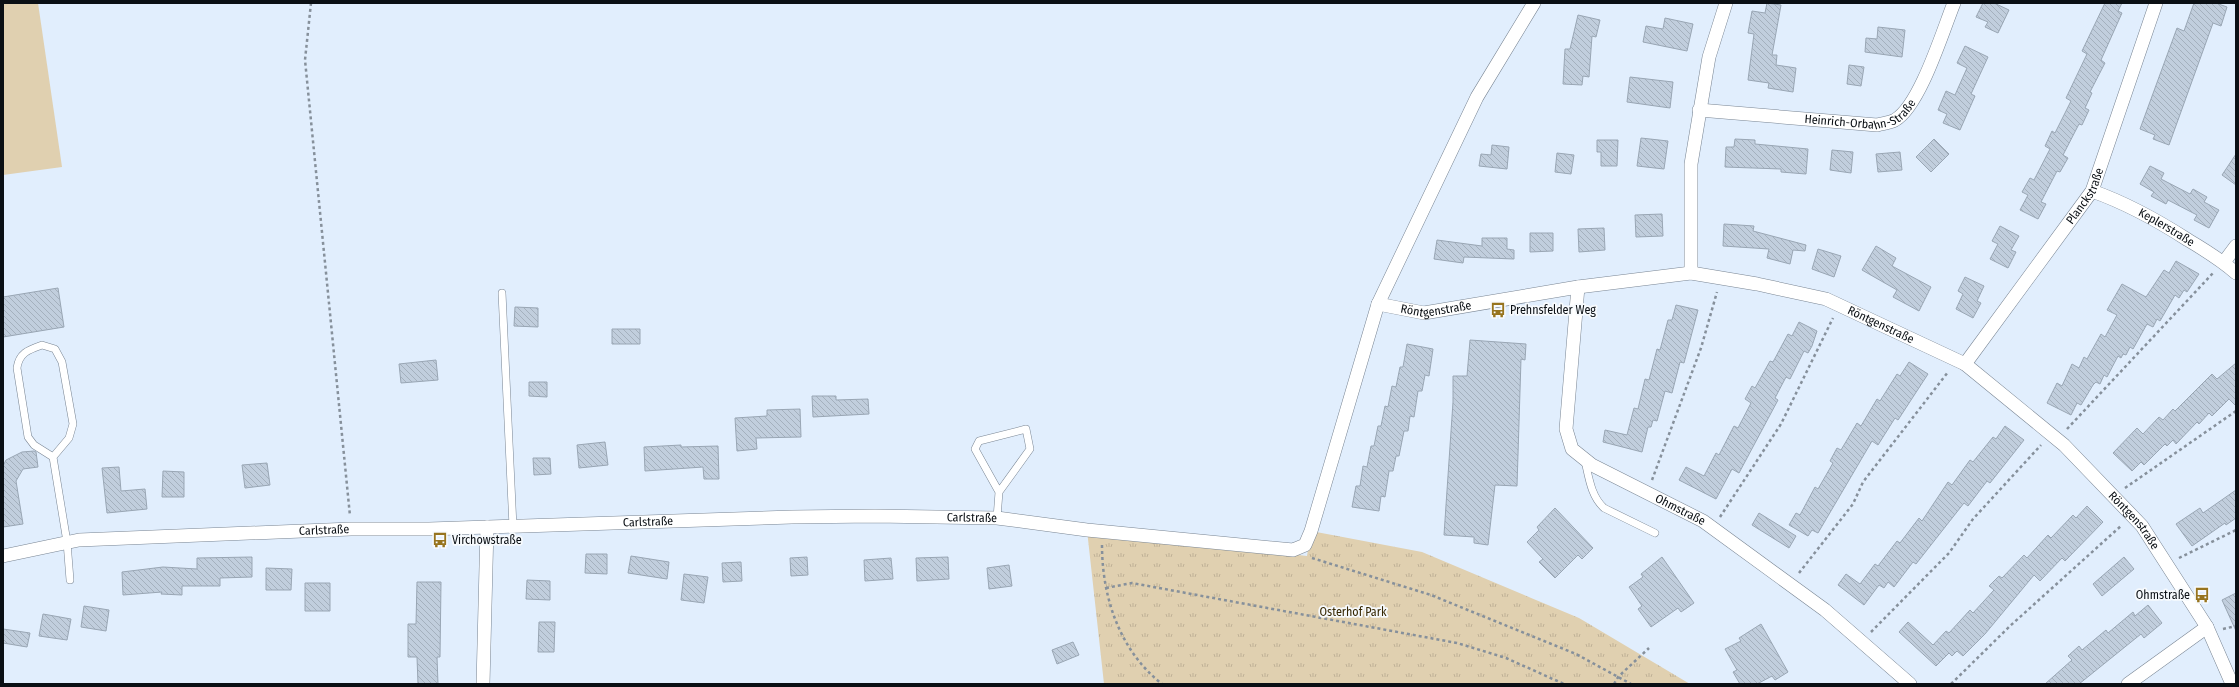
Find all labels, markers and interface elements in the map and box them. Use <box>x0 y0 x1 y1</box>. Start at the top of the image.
street label: Heinrich-Orbahn-Straße <box>1804 97 1919 133</box>
street label: Planckstraße <box>2063 166 2106 227</box>
street label: Keplerstraße <box>2136 205 2197 249</box>
street label: Röntgenstraße <box>1399 298 1472 320</box>
bus stop icon: Prehnsfelder Weg <box>1489 301 1507 319</box>
place label: Prehnsfelder Weg <box>1510 303 1596 317</box>
street label: Röntgenstraße <box>1845 303 1916 346</box>
street label: Röntgenstraße <box>2106 489 2162 552</box>
street label: Ohmstraße <box>1653 491 1708 528</box>
street label: Carlstraße <box>947 510 997 525</box>
street label: Carlstraße <box>623 514 673 530</box>
street label: Carlstraße <box>299 522 350 538</box>
bus stop icon: Virchowstraße <box>431 531 449 549</box>
place label: Virchowstraße <box>452 533 522 547</box>
bus stop icon: Ohmstraße <box>2193 586 2211 604</box>
place label: Ohmstraße <box>2136 588 2190 602</box>
park label: Osterhof Park <box>1320 605 1387 619</box>

